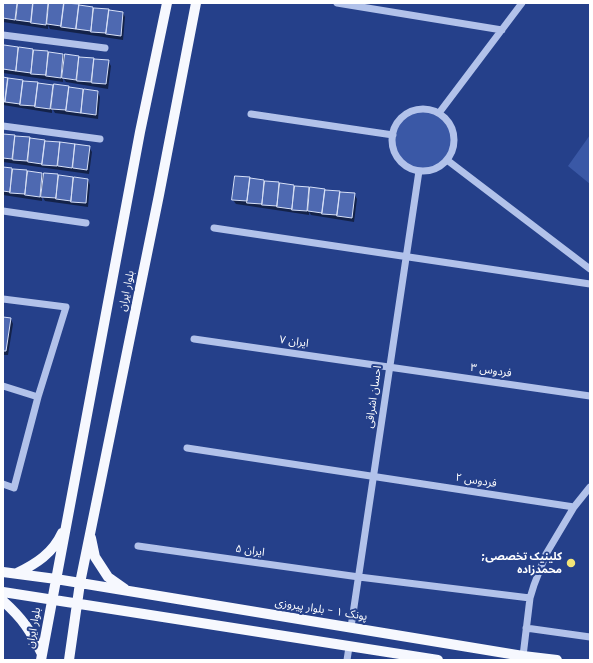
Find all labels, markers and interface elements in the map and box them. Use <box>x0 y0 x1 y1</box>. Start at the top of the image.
street label: بلوار ایران <box>116 269 138 313</box>
street label: ایران ۷ <box>279 333 309 351</box>
street label: فردوس ۳ <box>469 362 513 380</box>
street label: احسان اشراقی <box>363 365 385 429</box>
street label: فردوس ۲ <box>454 471 498 491</box>
street label: ایران ۵ <box>235 542 265 560</box>
place label: ;کلینیک تخصصی محمدزاده <box>481 550 562 576</box>
marker: ;کلینیک تخصصی محمدزاده <box>565 557 577 569</box>
street label: پونک ۱ - بلوار پیروزی <box>274 596 368 624</box>
street label: بلوار ایران <box>24 607 44 649</box>

